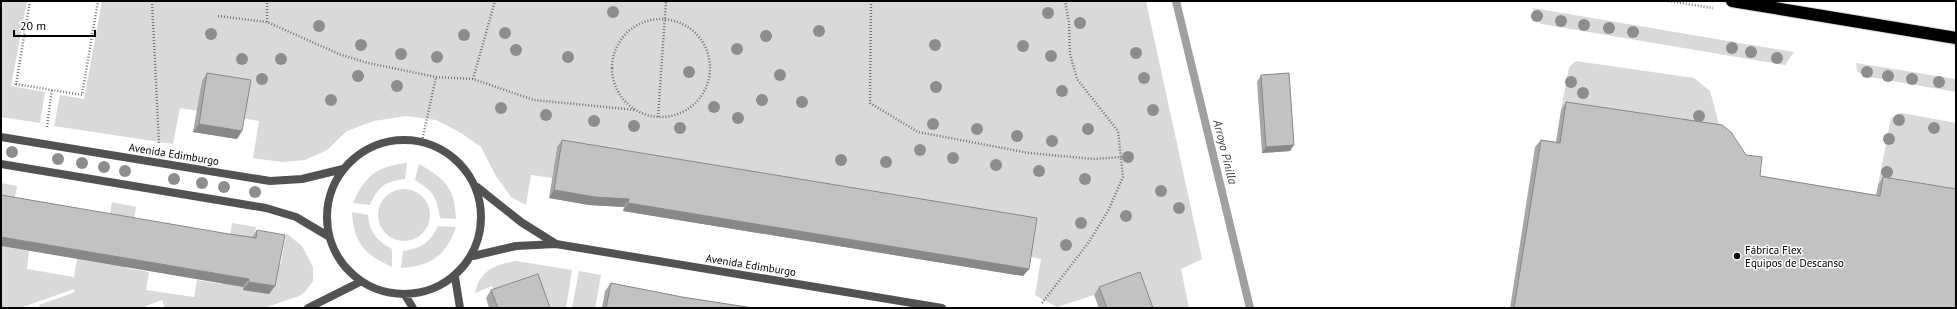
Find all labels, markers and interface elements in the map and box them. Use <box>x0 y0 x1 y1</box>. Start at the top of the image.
scale bar <box>14 12 95 38</box>
text: 20 m <box>20 18 46 33</box>
water label: Arroyo Pinilla <box>1210 117 1241 186</box>
street label: Avenida Edimburgo <box>128 140 220 168</box>
place label: Fábrica Flex Equipos de Descanso <box>1745 243 1844 270</box>
street label: Avenida Edimburgo <box>705 251 797 279</box>
marker: Fábrica Flex Equipos de Descanso <box>1732 251 1742 261</box>

